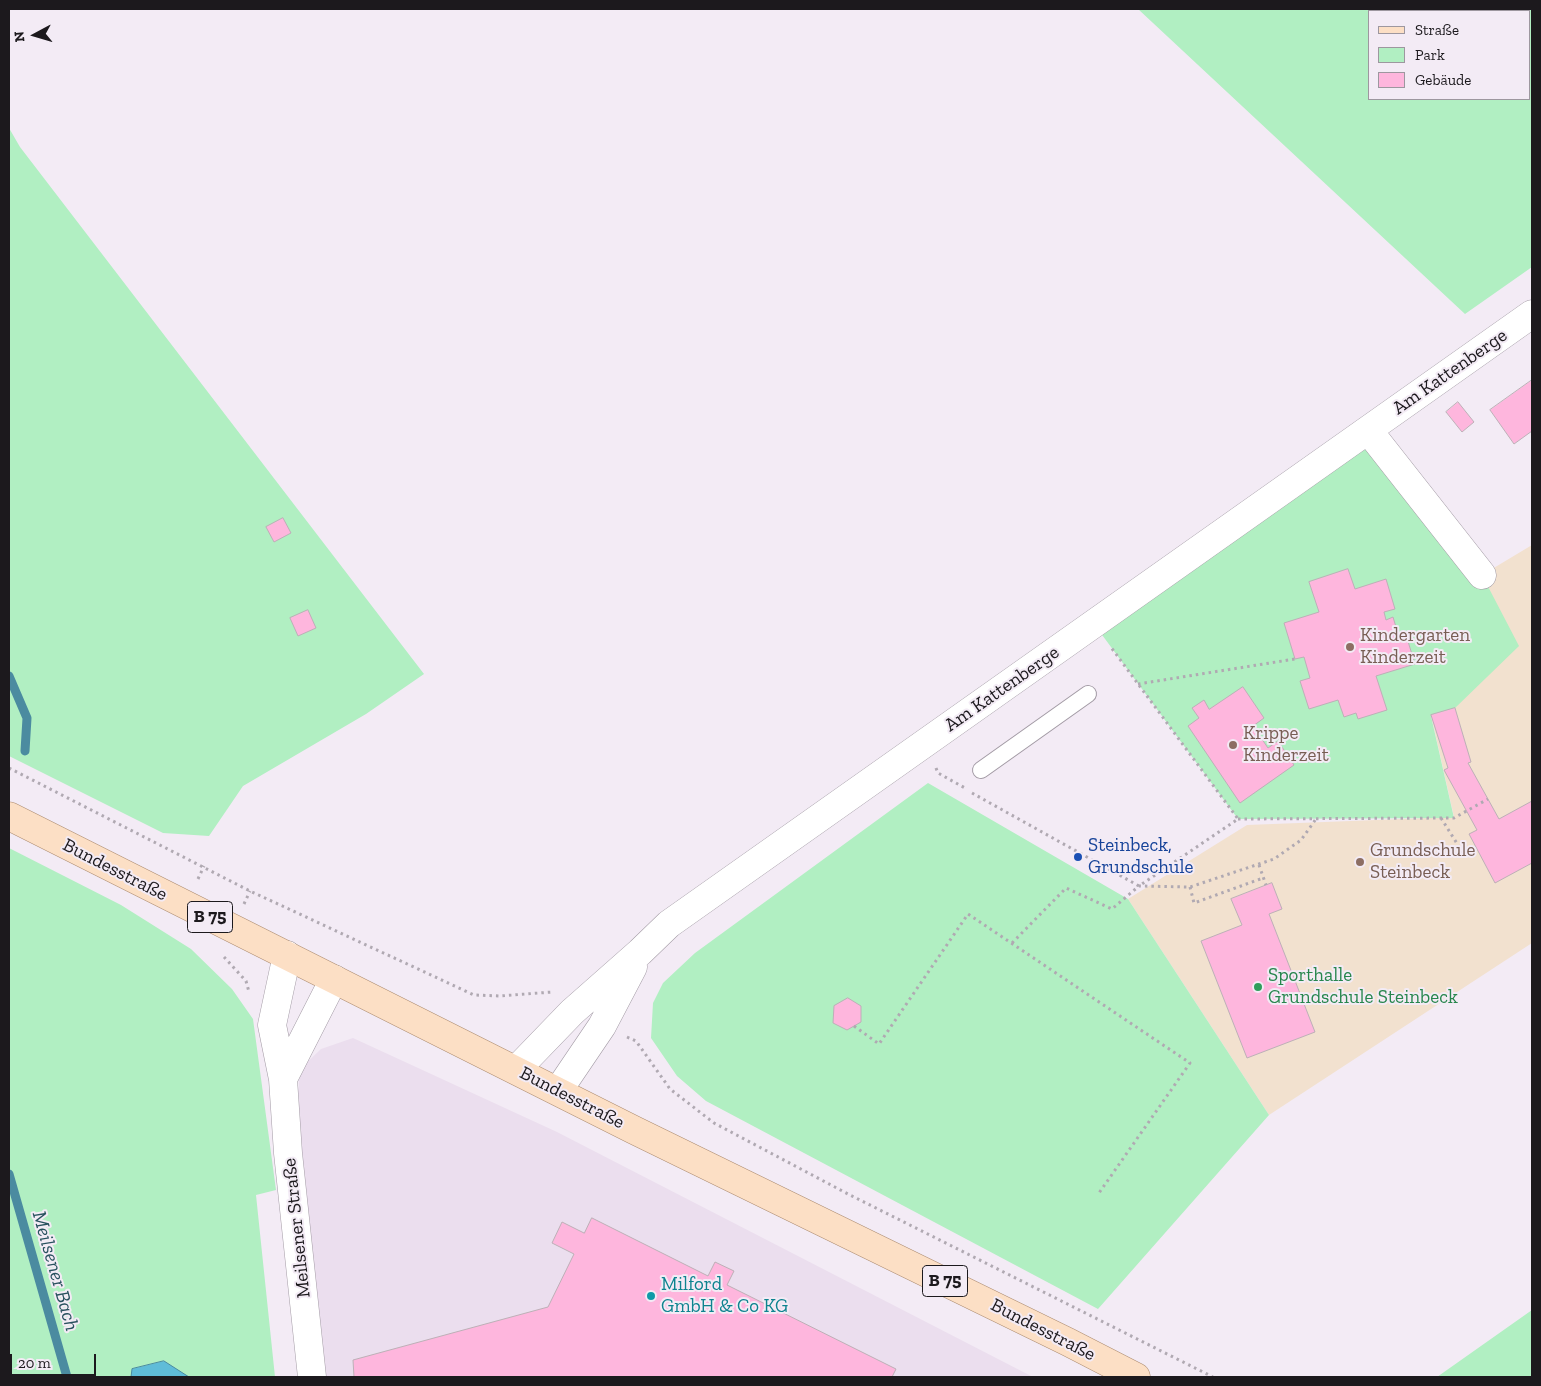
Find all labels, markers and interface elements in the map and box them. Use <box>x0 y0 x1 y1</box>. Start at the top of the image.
north arrow <box>10 10 60 60</box>
legend <box>1368 10 1531 100</box>
text: Straße <box>1415 21 1459 39</box>
text: N <box>11 30 29 43</box>
text: Park <box>1415 46 1445 64</box>
text: Gebäude <box>1415 71 1471 89</box>
street label: Am Kattenberge <box>1388 324 1512 420</box>
place label: Kindergarten Kinderzeit <box>1360 625 1470 669</box>
street label: Am Kattenberge <box>940 641 1064 737</box>
marker: Kindergarten Kinderzeit <box>1344 641 1356 653</box>
place label: Krippe Kinderzeit <box>1243 723 1329 767</box>
marker: Krippe Kinderzeit <box>1227 739 1239 751</box>
street label: Bundesstraße <box>59 834 171 906</box>
place label: Steinbeck, Grundschule <box>1088 835 1193 879</box>
place label: Grundschule Steinbeck <box>1370 840 1475 884</box>
marker: Steinbeck, Grundschule <box>1072 851 1084 863</box>
marker: Grundschule Steinbeck <box>1354 856 1366 868</box>
road number: B 75 <box>188 902 232 932</box>
place label: Sporthalle Grundschule Steinbeck <box>1268 965 1458 1009</box>
marker: Sporthalle Grundschule Steinbeck <box>1252 981 1264 993</box>
street label: Bundesstraße <box>516 1062 628 1134</box>
street label: Meilsener Straße <box>278 1157 316 1299</box>
water label: Meilsener Bach <box>26 1208 84 1334</box>
road number: B 75 <box>922 1266 968 1296</box>
place label: Milford GmbH & Co KG <box>661 1274 788 1318</box>
marker: Milford GmbH & Co KG <box>645 1290 657 1302</box>
street label: Bundesstraße <box>987 1294 1099 1366</box>
scale bar <box>12 1344 99 1376</box>
text: 20 m <box>18 1354 51 1372</box>

